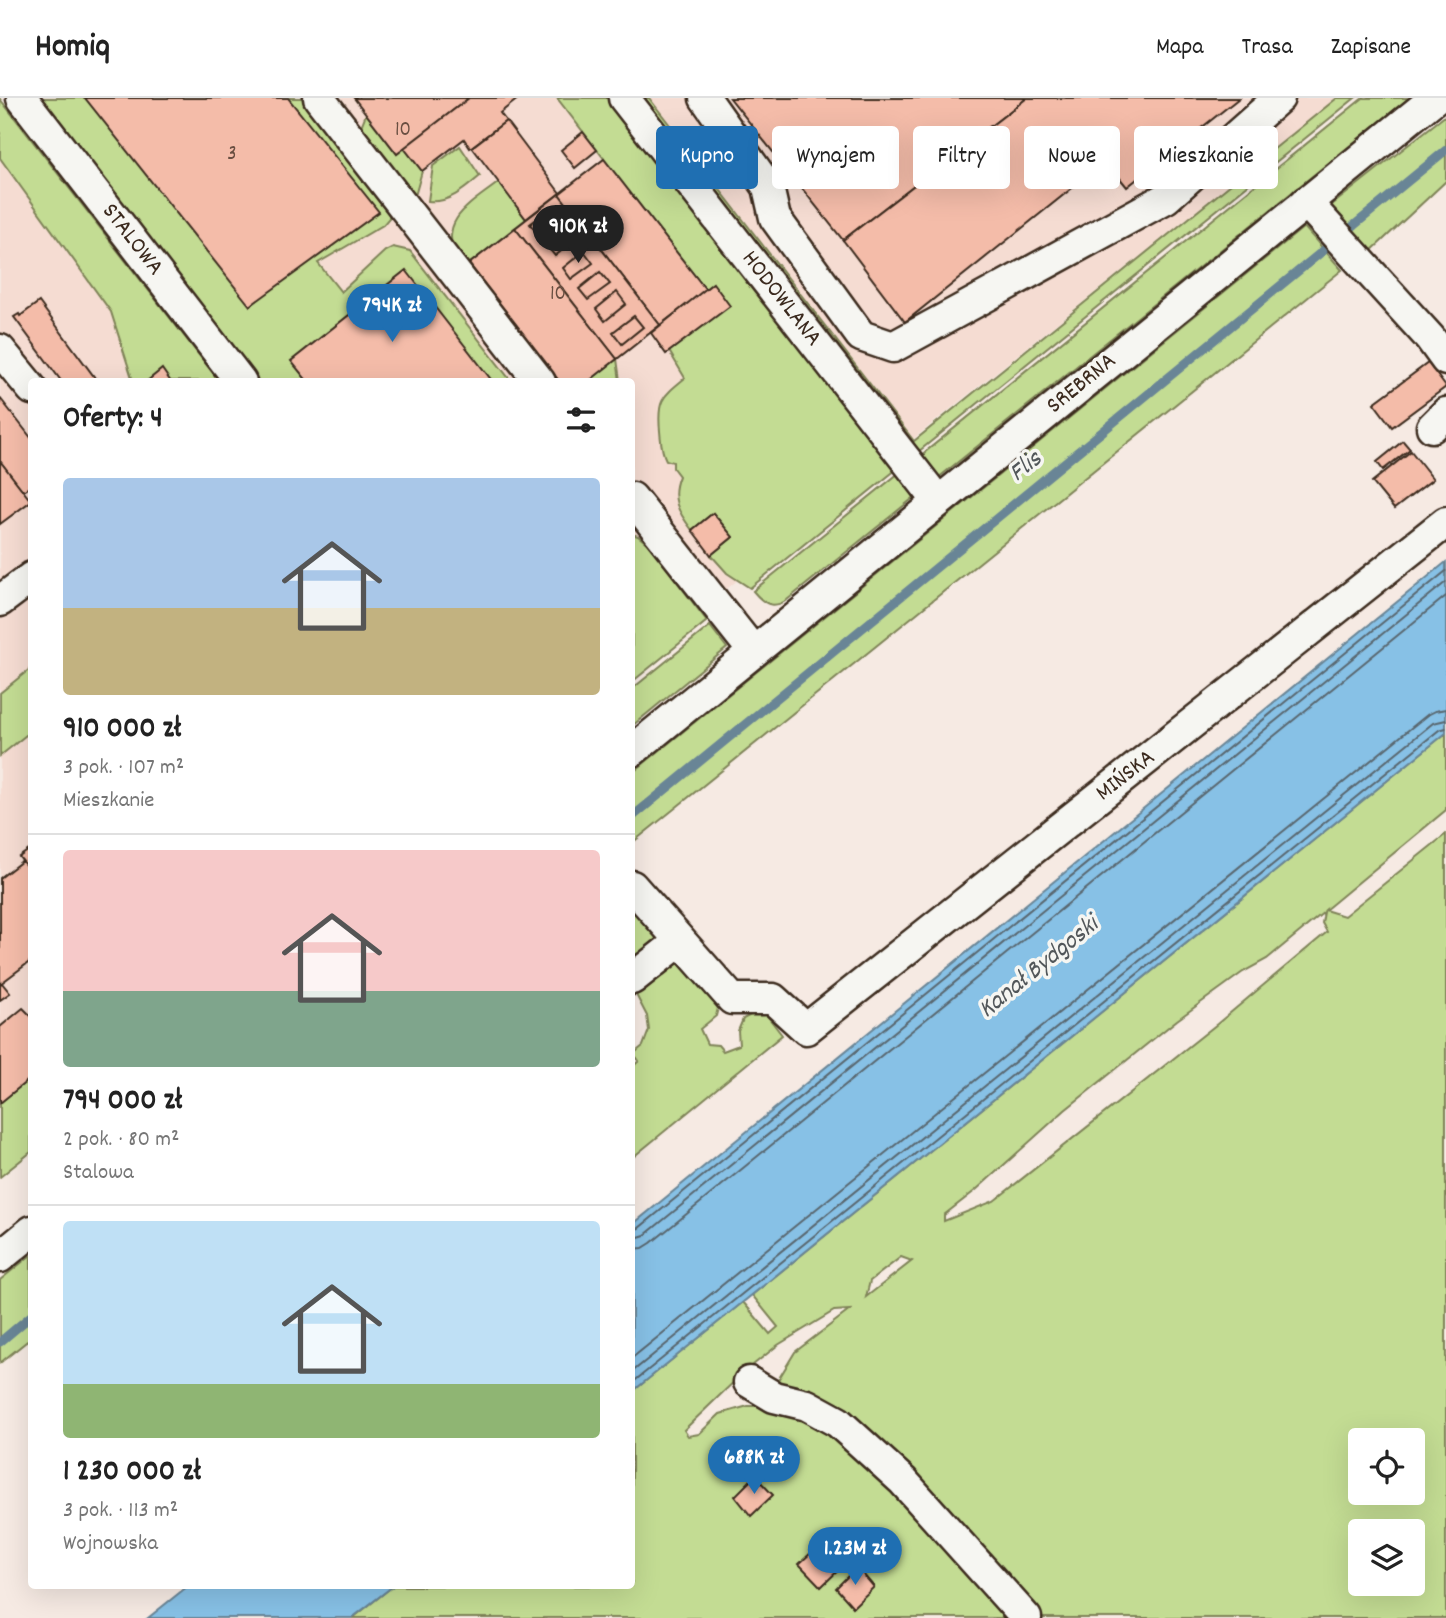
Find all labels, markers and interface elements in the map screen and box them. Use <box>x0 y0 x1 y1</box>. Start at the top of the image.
text: Homiq <box>35 25 110 72</box>
text: Mapa <box>1156 31 1204 65</box>
text: Trasa <box>1242 31 1293 65</box>
text: Zapisane <box>1331 31 1411 65</box>
house number: 10 <box>395 116 411 146</box>
chip: Kupno <box>656 126 758 189</box>
chip: Wynajem <box>772 126 899 189</box>
chip: Filtry <box>913 126 1010 189</box>
chip: Nowe <box>1024 126 1120 189</box>
chip: Mieszkanie <box>1134 126 1278 189</box>
house number: 3 <box>227 140 237 170</box>
street label: STALOWA <box>93 197 171 283</box>
pin: 910K zł <box>513 206 643 265</box>
text: 910K zł <box>549 211 607 244</box>
street label: HODOWLANA <box>733 244 829 354</box>
house number: 10 <box>550 280 566 310</box>
pin: 794K zł <box>327 285 457 344</box>
text: 794K zł <box>362 290 422 323</box>
street label: SREBRNA <box>1040 345 1124 423</box>
text: Oferty: 4 <box>63 399 163 442</box>
icon: filters <box>562 401 600 439</box>
water label: Flis <box>1001 441 1051 492</box>
icon: home <box>269 523 395 649</box>
text: 910 000 zł <box>63 709 181 752</box>
street label: MIŃSKA <box>1089 742 1163 810</box>
text: 3 pok. · 107 m² <box>63 752 184 785</box>
text: Mieszkanie <box>63 785 154 818</box>
icon: home <box>269 895 395 1021</box>
water label: Kanał Bydgoski <box>971 905 1110 1028</box>
text: 794 000 zł <box>63 1081 182 1124</box>
text: 2 pok. · 80 m² <box>63 1124 179 1157</box>
text: Stalowa <box>63 1157 134 1190</box>
icon: home <box>269 1266 395 1392</box>
map controls <box>1348 1428 1425 1596</box>
button: locate <box>1348 1428 1425 1505</box>
pin: 688K zł <box>689 1436 819 1496</box>
text: 688K zł <box>724 1442 784 1475</box>
text: 1 230 000 zł <box>63 1452 201 1495</box>
text: 3 pok. · 113 m² <box>63 1495 178 1528</box>
button: layers <box>1348 1519 1425 1596</box>
text: Wojnowska <box>63 1528 158 1561</box>
pin: 1.23M zł <box>783 1528 927 1587</box>
text: 1.23M zł <box>824 1533 886 1566</box>

